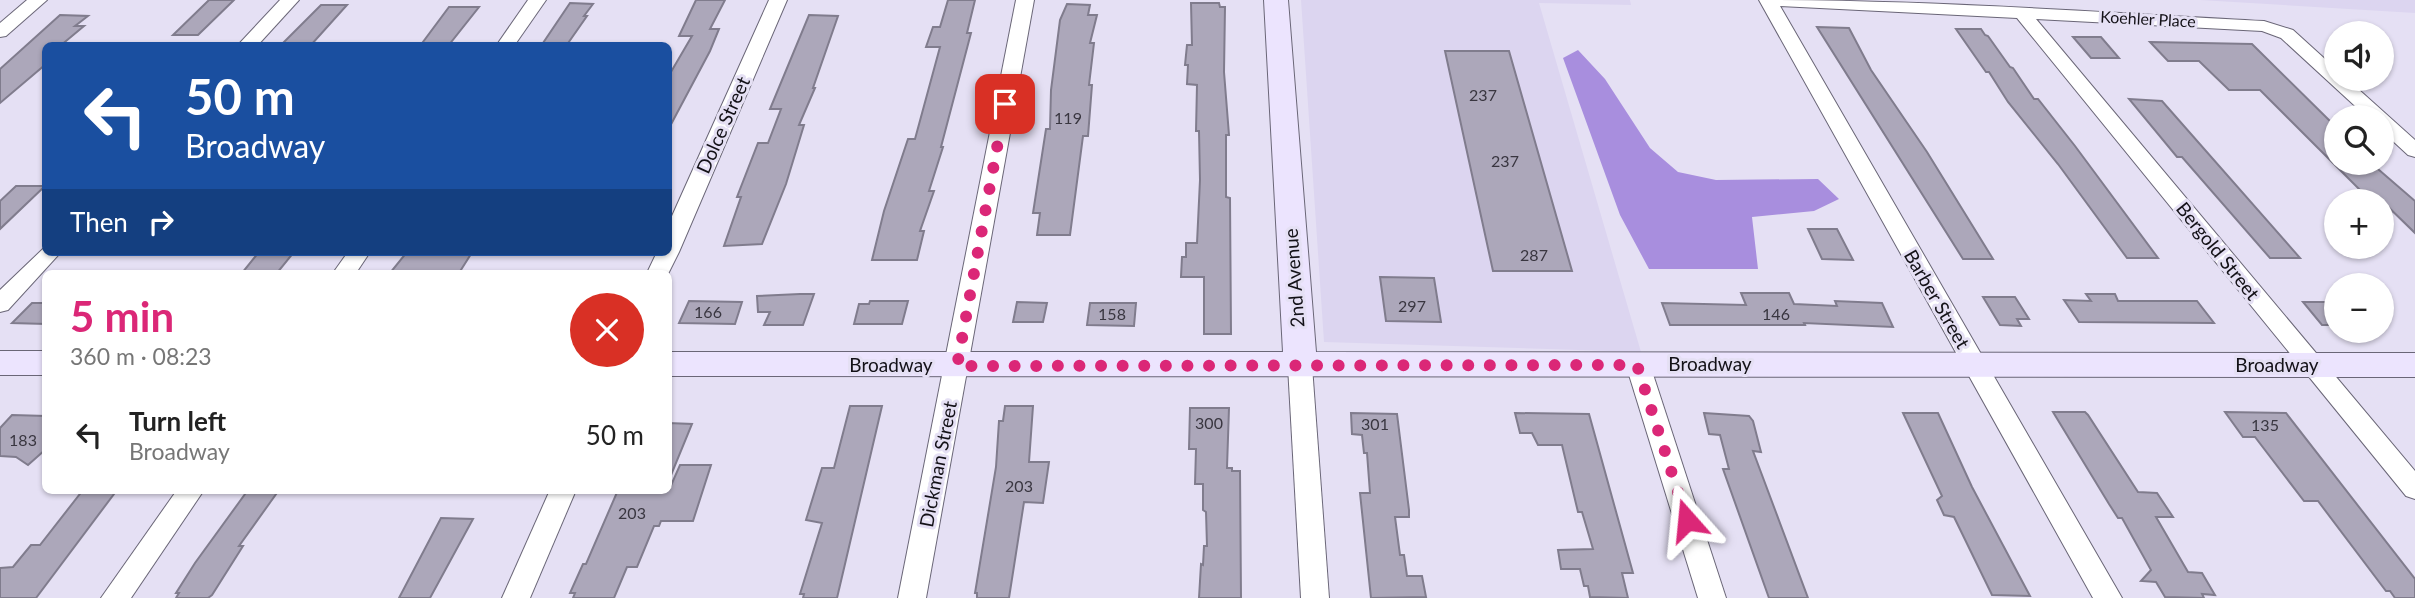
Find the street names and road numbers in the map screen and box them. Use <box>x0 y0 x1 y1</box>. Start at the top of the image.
street label: Koehler Place <box>2100 7 2196 30</box>
street label: Dolce Street <box>691 73 754 177</box>
street label: Bergold Street <box>2172 197 2265 304</box>
street label: 2nd Avenue <box>1279 228 1308 328</box>
street label: Barber Street <box>1900 245 1975 353</box>
street label: Broadway <box>1668 352 1752 375</box>
street label: Broadway <box>849 353 933 376</box>
street label: Broadway <box>2235 353 2319 376</box>
street label: Dickman Street <box>914 399 961 529</box>

